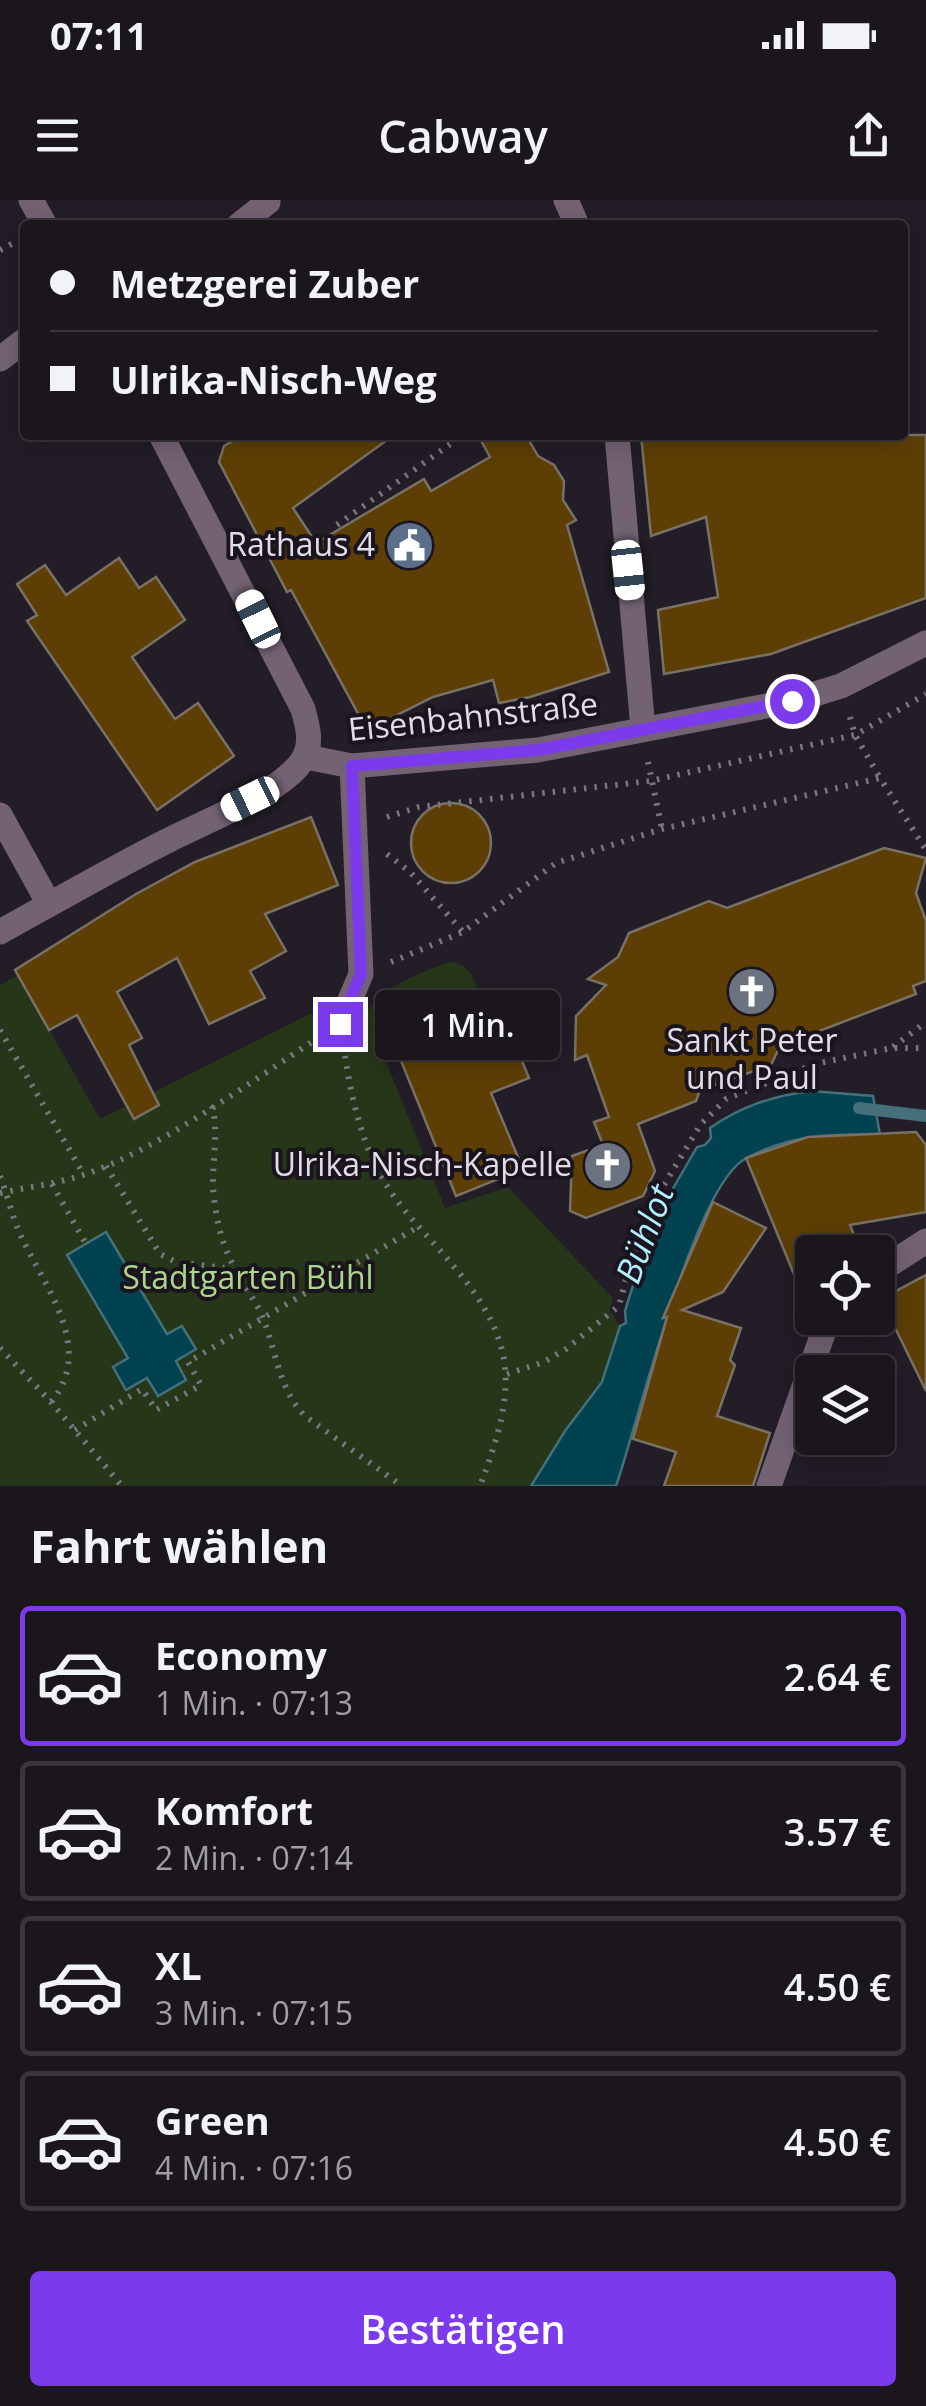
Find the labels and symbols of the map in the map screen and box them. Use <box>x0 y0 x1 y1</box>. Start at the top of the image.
public building icon: Rathaus 4 <box>384 519 436 571</box>
place label: Rathaus 4 <box>227 522 375 565</box>
car <box>610 539 646 601</box>
car <box>231 585 285 653</box>
route start <box>770 679 815 724</box>
street label: Eisenbahnstraße <box>346 681 600 750</box>
car <box>216 772 284 826</box>
church icon: Sankt Peter und Paul <box>726 965 778 1017</box>
callout: 1 Min. <box>375 989 560 1059</box>
route end <box>318 1002 363 1047</box>
place label: Sankt Peter und Paul <box>666 1018 838 1098</box>
church icon: Ulrika-Nisch-Kapelle <box>581 1139 633 1191</box>
place label: Ulrika-Nisch-Kapelle <box>273 1142 572 1185</box>
water label: Bühlot <box>603 1176 684 1289</box>
park label: Stadtgarten Bühl <box>122 1255 374 1298</box>

